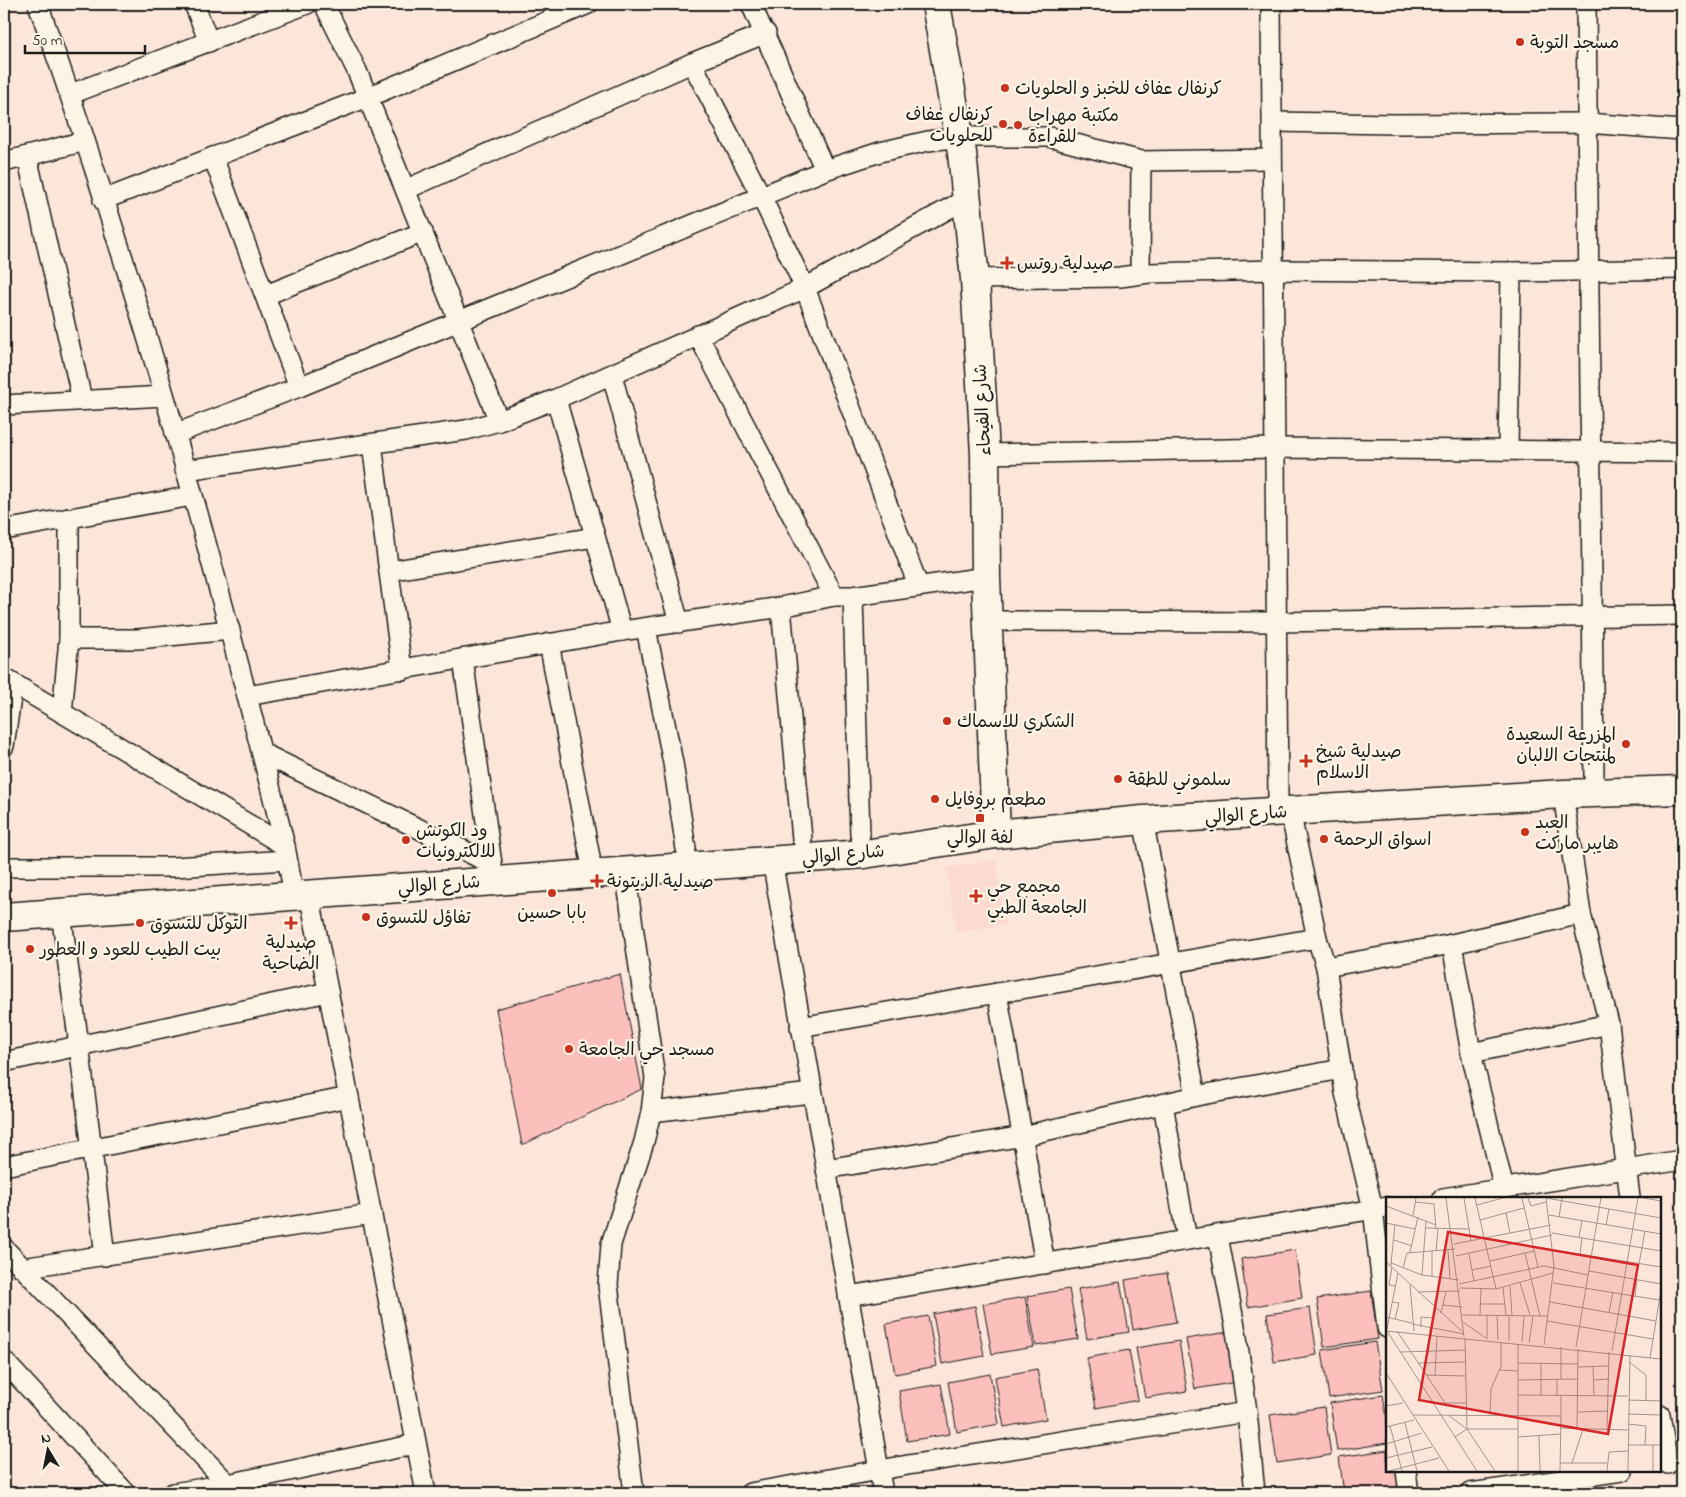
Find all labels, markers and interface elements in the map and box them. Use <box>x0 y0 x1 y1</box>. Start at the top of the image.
scale bar <box>25 22 145 54</box>
text: 50 m <box>32 30 63 52</box>
place label: مسجد التوبة <box>1530 31 1619 57</box>
marker: مسجد التوبة <box>1514 36 1526 48</box>
place label: كرنفال عفاف للخبز و الحلويات <box>1015 77 1222 103</box>
marker: كرنفال عفاف للخبز و الحلويات <box>999 82 1011 94</box>
place label: كرنفال عفاف للحلويات <box>906 103 993 150</box>
place label: مكتبة مهراجا للقراءة <box>1028 104 1119 151</box>
marker: كرنفال عفاف للحلويات <box>997 118 1009 130</box>
marker: مكتبة مهراجا للقراءة <box>1012 119 1024 131</box>
place label: صيدلية روتس <box>1017 252 1113 278</box>
marker: صيدلية روتس <box>1001 257 1013 269</box>
street label: شارع الفيحاء <box>969 363 999 457</box>
place label: الشكري للاسماك <box>957 710 1075 736</box>
marker: الشكري للاسماك <box>941 715 953 727</box>
place label: المزرعة السعيدة لمنتجات الالبان <box>1506 723 1616 770</box>
marker: المزرعة السعيدة لمنتجات الالبان <box>1620 738 1632 750</box>
place label: صيدلية شيخ الاسلام <box>1316 740 1402 787</box>
marker: صيدلية شيخ الاسلام <box>1300 755 1312 767</box>
place label: سلموني للطقة <box>1128 768 1231 795</box>
marker: سلموني للطقة <box>1112 773 1124 785</box>
place label: مطعم بروفايل <box>945 788 1046 814</box>
marker: مطعم بروفايل <box>929 793 941 805</box>
street label: شارع الوالي <box>1204 800 1288 833</box>
place label: العبد هايبر ماركت <box>1535 811 1619 858</box>
marker: لفة الوالي <box>974 812 986 824</box>
place label: ود الكوتش للالكترونيات <box>416 819 496 866</box>
place label: لفة الوالي <box>947 826 1013 853</box>
marker: العبد هايبر ماركت <box>1519 826 1531 838</box>
place label: اسواق الرحمة <box>1334 828 1431 854</box>
marker: اسواق الرحمة <box>1318 833 1330 845</box>
marker: ود الكوتش للالكترونيات <box>400 834 412 846</box>
street label: شارع الوالي <box>801 839 886 874</box>
street label: شارع الوالي <box>397 870 481 903</box>
place label: صيدلية الزيتونة <box>607 870 714 896</box>
marker: صيدلية الزيتونة <box>591 875 603 887</box>
place label: مجمع حي الجامعة الطبي <box>987 875 1087 923</box>
marker: بابا حسين <box>546 887 558 899</box>
marker: مجمع حي الجامعة الطبي <box>969 889 983 903</box>
place label: بابا حسين <box>517 901 587 927</box>
place label: تفاؤل للتسوق <box>376 906 472 932</box>
marker: تفاؤل للتسوق <box>360 911 372 923</box>
place label: التوكل للتسوق <box>150 912 248 938</box>
marker: التوكل للتسوق <box>134 917 146 929</box>
marker: صيدلية الضاحية <box>285 917 297 929</box>
place label: صيدلية الضاحية <box>263 931 319 978</box>
place label: بيت الطيب للعود و العطور <box>38 938 221 964</box>
marker: بيت الطيب للعود و العطور <box>24 943 36 955</box>
place label: مسجد حي الجامعة <box>579 1038 715 1065</box>
marker: مسجد حي الجامعة <box>563 1043 575 1055</box>
inset map <box>1386 1197 1661 1472</box>
north arrow <box>22 1424 72 1474</box>
text: N <box>40 1428 52 1450</box>

